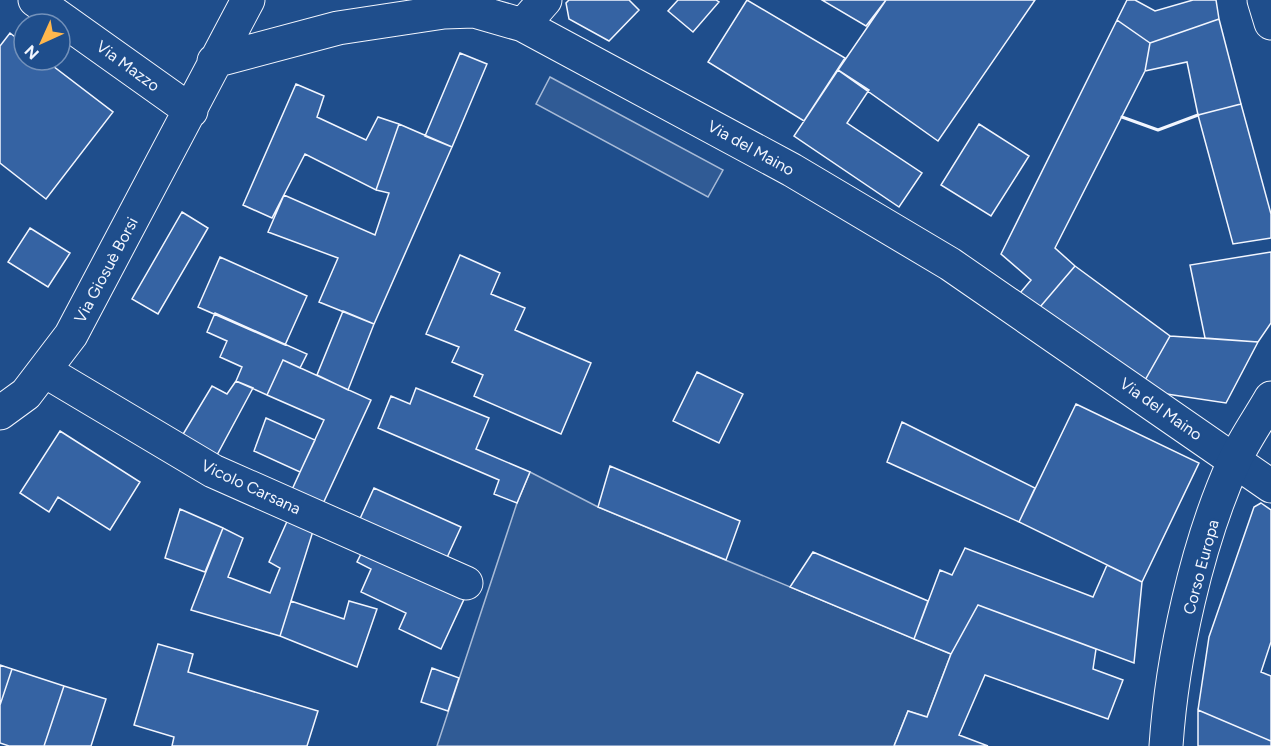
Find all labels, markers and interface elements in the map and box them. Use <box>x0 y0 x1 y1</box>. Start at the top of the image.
north arrow <box>12 12 72 72</box>
street label: Via Mazzo <box>93 37 163 95</box>
text: N <box>21 41 43 63</box>
street label: Via del Maino <box>704 116 798 180</box>
street label: Via Giosuè Borsi <box>70 214 142 326</box>
street label: Via del Maino <box>1116 374 1206 444</box>
street label: Vicolo Carsana <box>198 456 304 518</box>
street label: Corso Europa <box>1179 517 1223 617</box>

